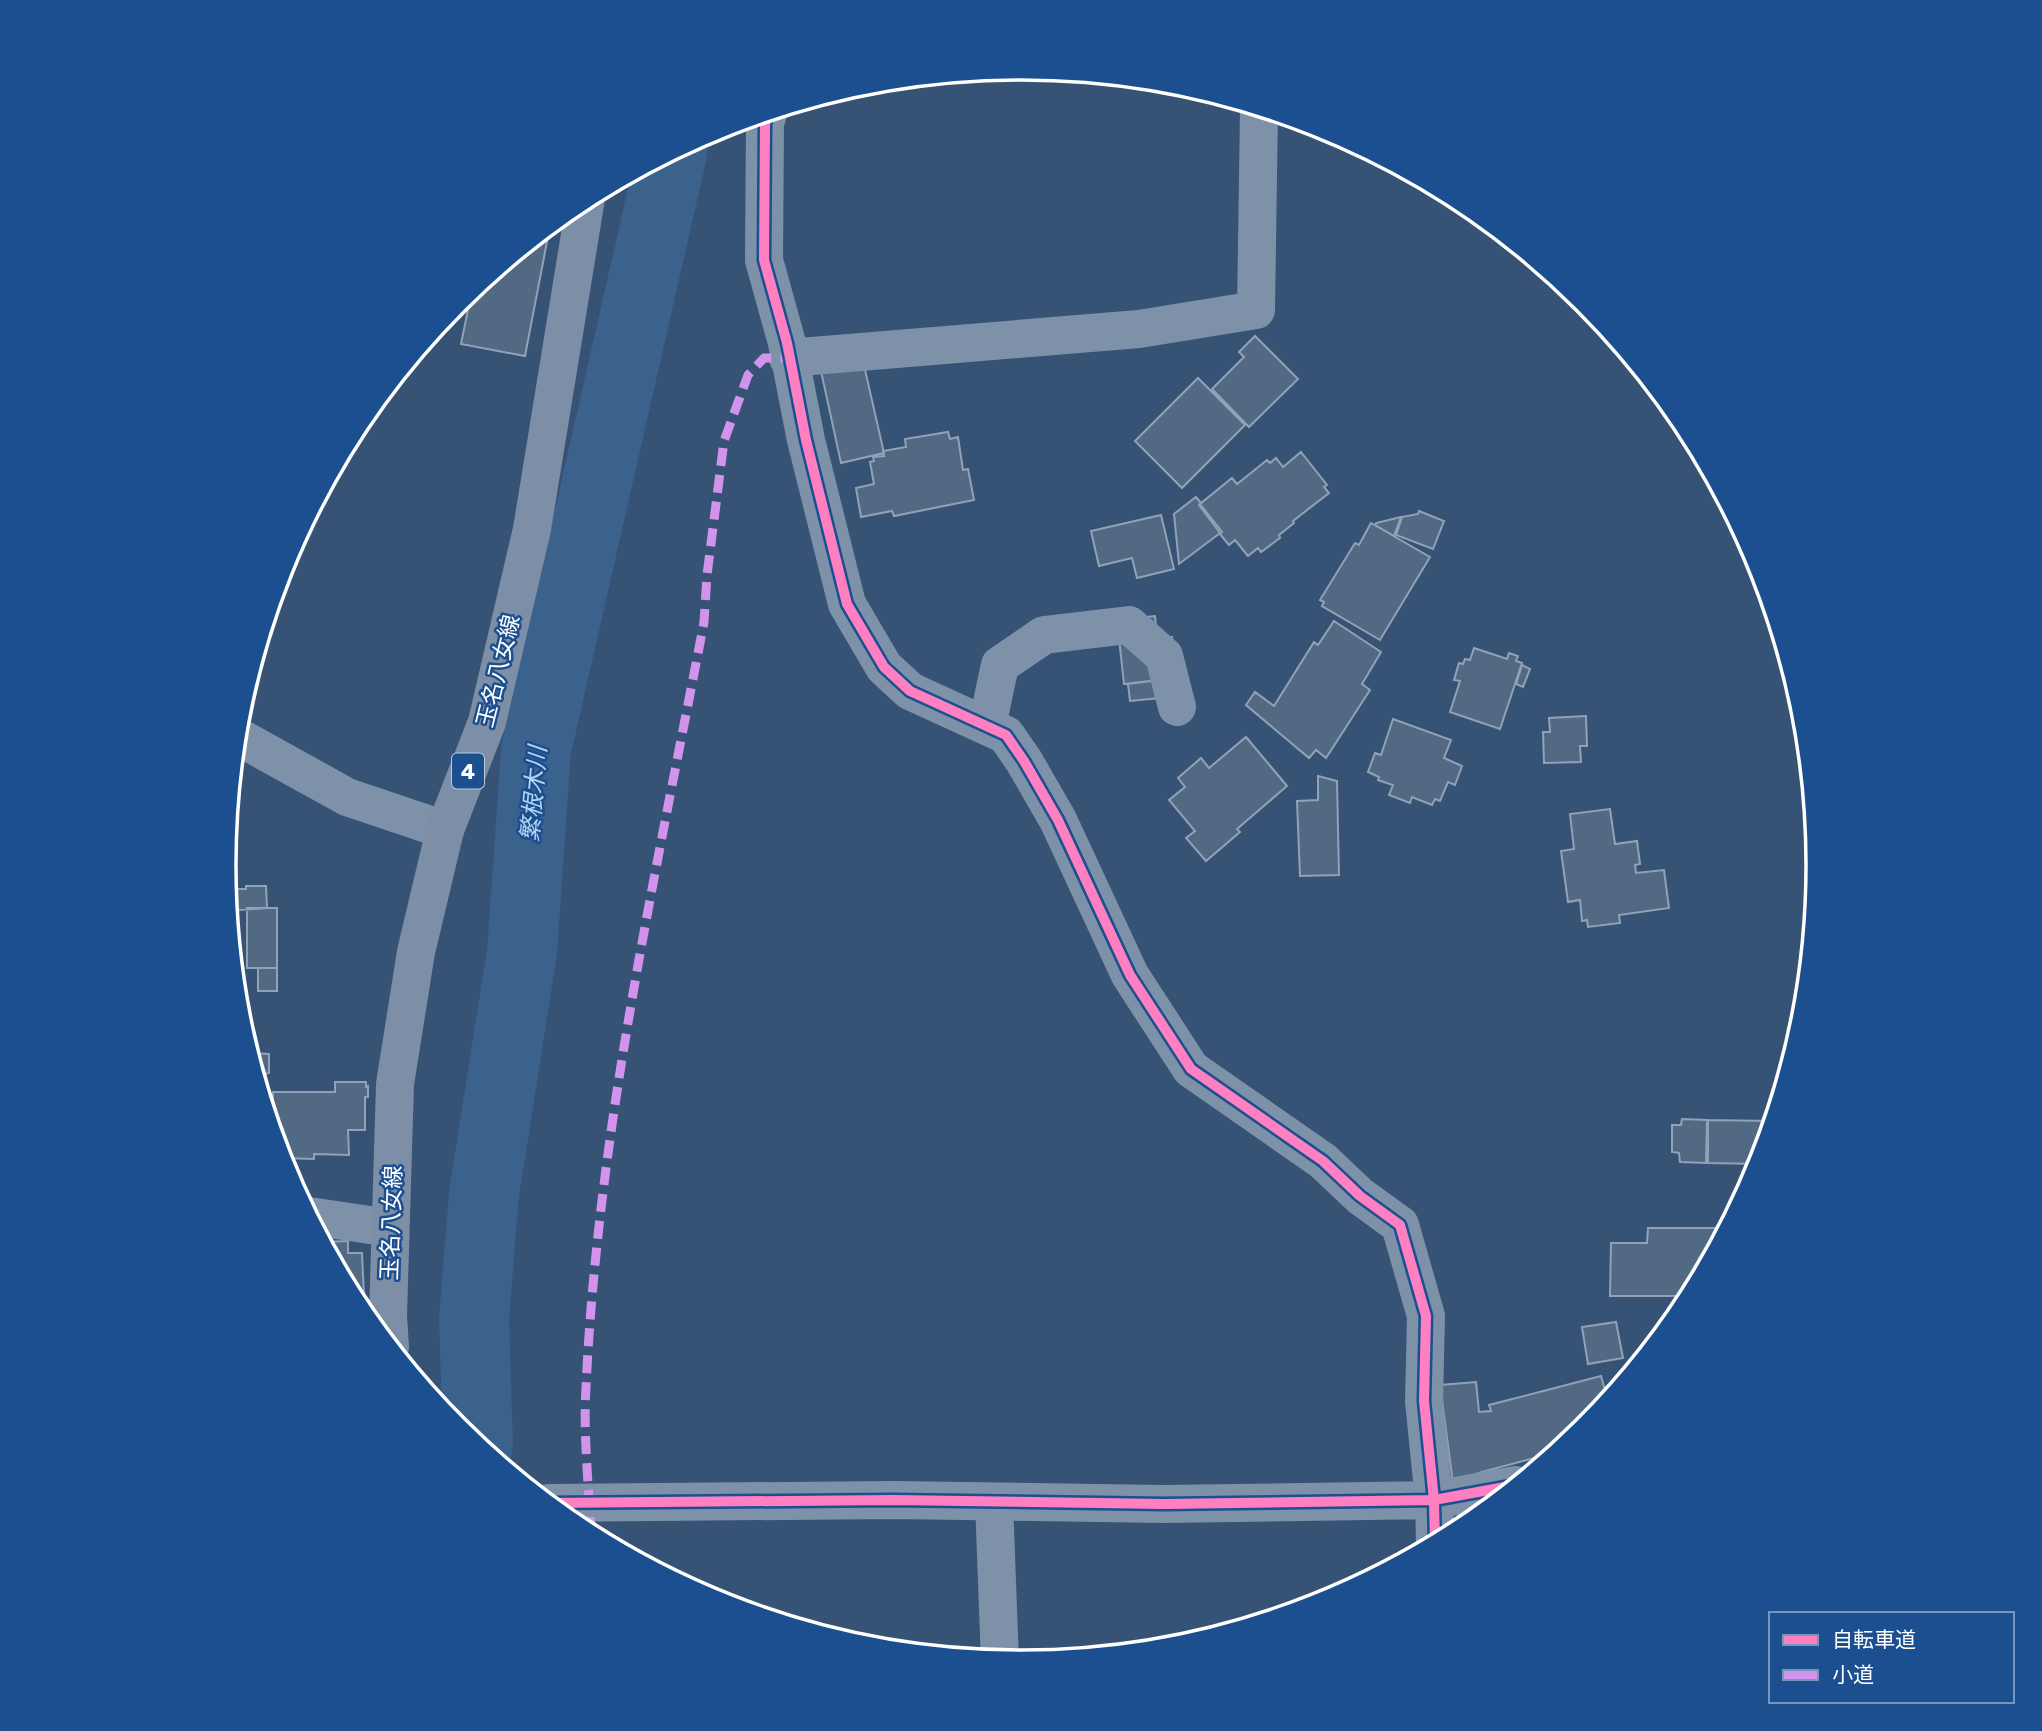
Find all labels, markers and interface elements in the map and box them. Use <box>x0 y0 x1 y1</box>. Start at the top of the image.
street label: 玉名八女線 <box>471 612 525 730</box>
water label: 繁根木川 <box>516 742 552 843</box>
road number: 4 <box>452 754 484 788</box>
street label: 玉名八女線 <box>375 1165 407 1281</box>
legend <box>1769 1612 2014 1703</box>
text: 自転車道 <box>1832 1627 1916 1652</box>
text: 小道 <box>1832 1662 1874 1687</box>

